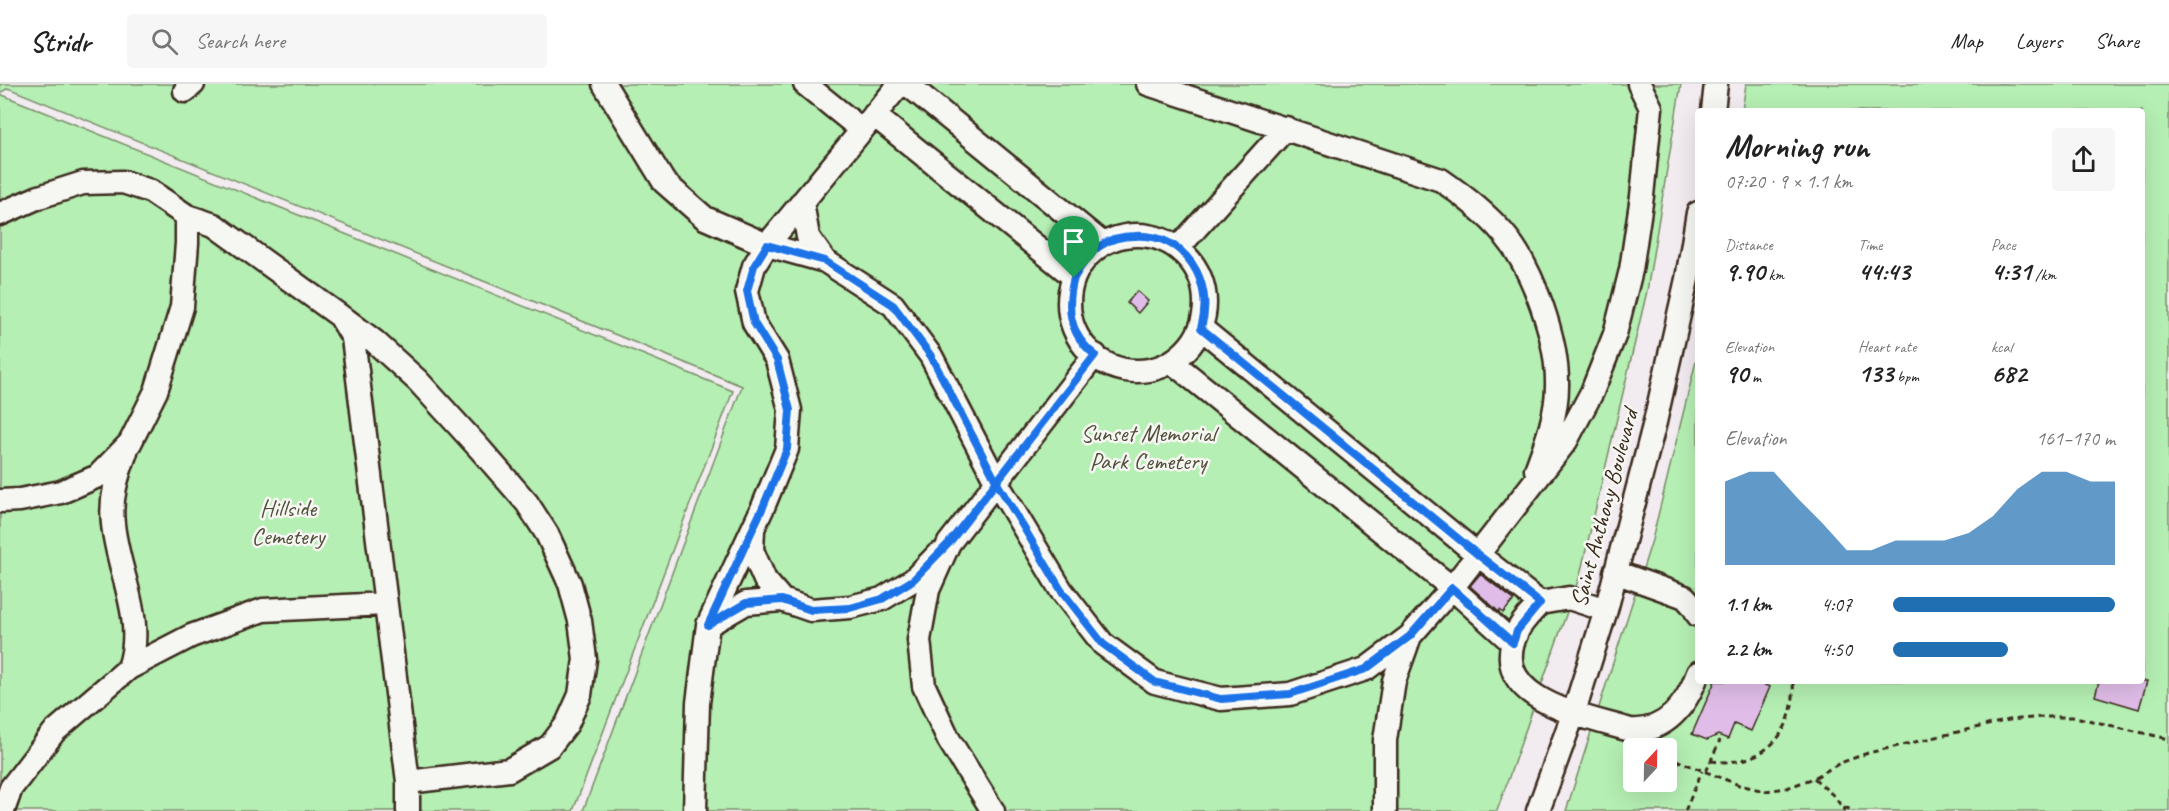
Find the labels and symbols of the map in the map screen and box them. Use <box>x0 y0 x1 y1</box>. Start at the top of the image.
pin <box>1048 216 1099 278</box>
street label: Saint Anthony Boulevard <box>1563 403 1646 610</box>
park label: Sunset Memorial Park Cemetery <box>1080 418 1219 476</box>
park label: Hillside Cemetery <box>252 493 326 551</box>
north arrow <box>1623 738 1677 792</box>

